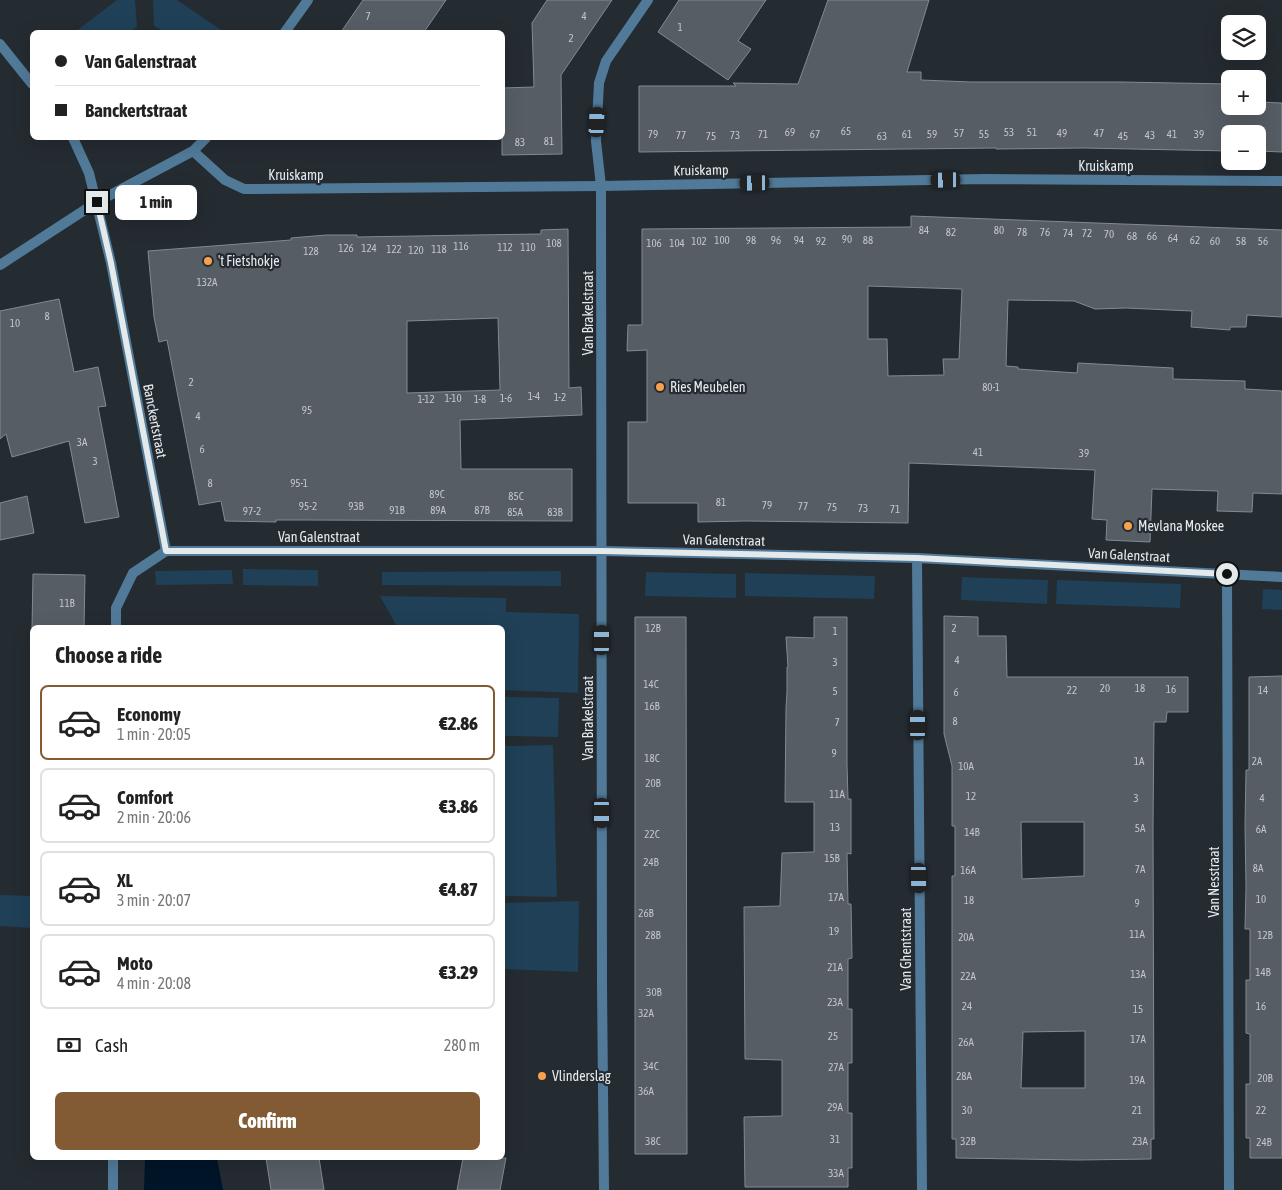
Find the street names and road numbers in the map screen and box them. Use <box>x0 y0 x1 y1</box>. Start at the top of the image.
street label: Kruiskamp <box>1078 158 1134 174</box>
street label: Kruiskamp <box>673 162 729 178</box>
street label: Kruiskamp <box>268 167 324 183</box>
street label: Van Brakelstraat <box>580 271 596 355</box>
street label: Banckertstraat <box>140 383 170 459</box>
street label: Van Galenstraat <box>278 529 360 545</box>
street label: Van Galenstraat <box>683 531 765 549</box>
street label: Van Galenstraat <box>1088 545 1170 565</box>
street label: Van Brakelstraat <box>580 676 596 760</box>
street label: Van Nesstraat <box>1206 846 1222 918</box>
street label: Van Ghentstraat <box>898 908 914 990</box>

